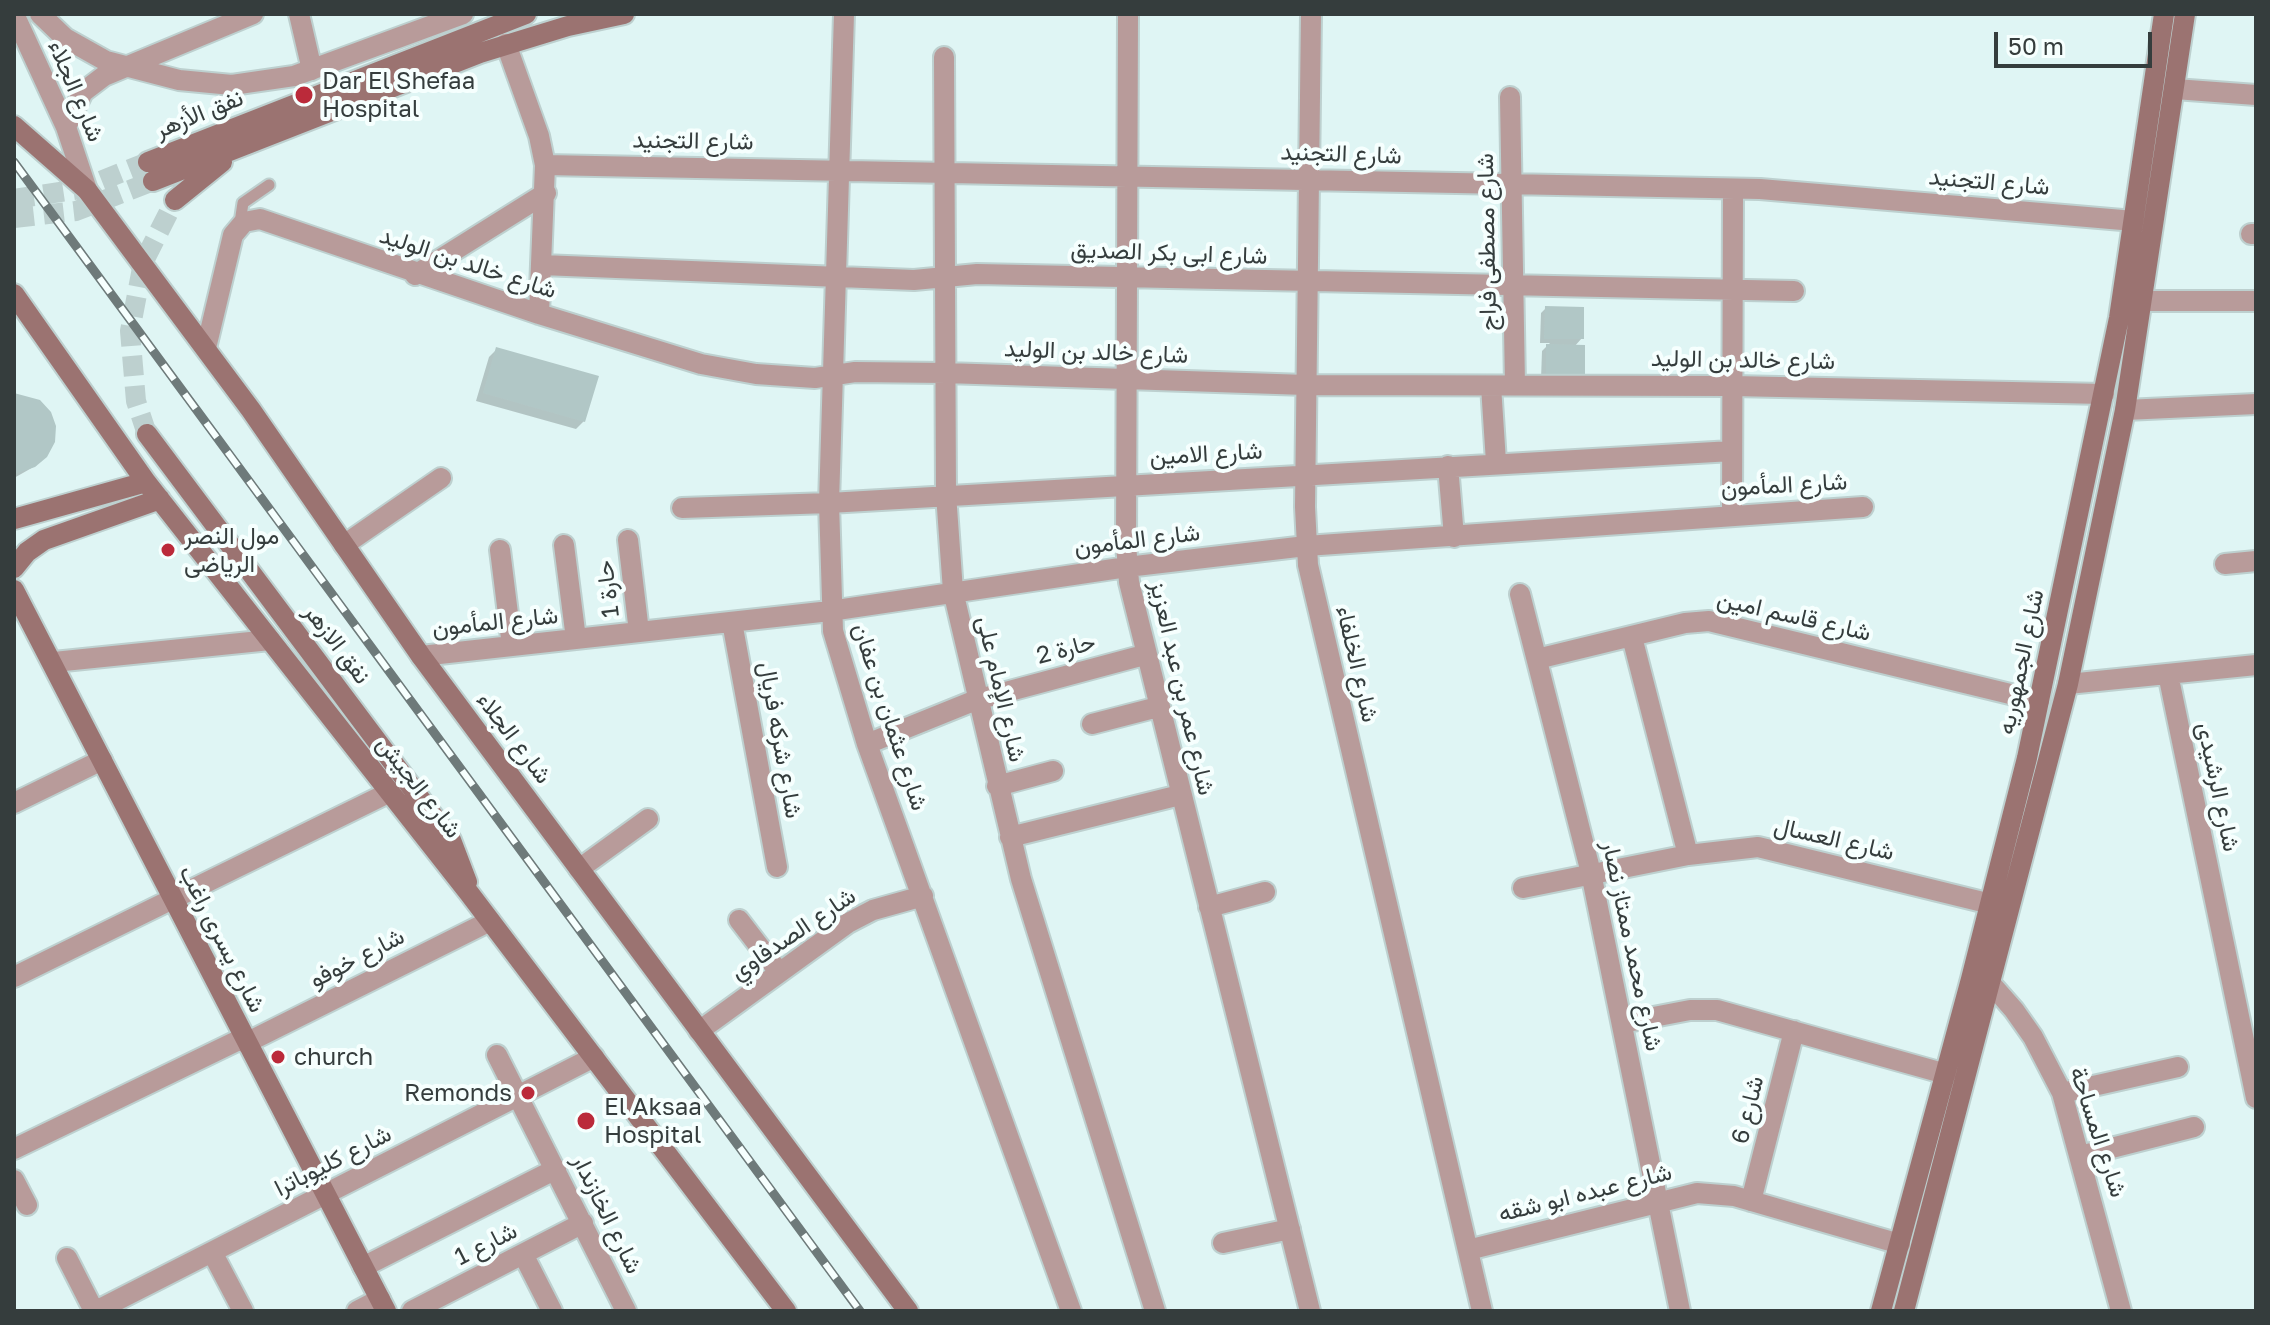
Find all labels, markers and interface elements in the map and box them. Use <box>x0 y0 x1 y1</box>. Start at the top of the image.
scale bar <box>1998 16 2156 66</box>
text: 50 m <box>2008 31 2064 60</box>
street label: شارع الجلاء <box>42 36 110 146</box>
place label: Dar El Shefaa Hospital <box>322 67 475 123</box>
street label: نفق الأزهر <box>151 83 247 145</box>
marker: Dar El Shefaa Hospital <box>293 84 315 106</box>
street label: شارع التجنيد <box>632 126 754 156</box>
street label: شارع التجنيد <box>1280 137 1402 171</box>
street label: شارع مصطفى فراج <box>1471 153 1503 331</box>
street label: شارع التجنيد <box>1927 162 2051 202</box>
street label: شارع خالد بن الوليد <box>376 221 560 305</box>
street label: شارع ابى بكر الصديق <box>1070 235 1268 271</box>
street label: شارع خالد بن الوليد <box>1003 334 1189 370</box>
street label: شارع خالد بن الوليد <box>1651 344 1835 376</box>
street label: شارع الامين <box>1149 437 1263 471</box>
street label: شارع المأمون <box>1720 467 1848 503</box>
street label: شارع المأمون <box>1072 518 1202 562</box>
place label: مول النصر الرياضى <box>184 522 279 578</box>
marker: مول النصر الرياضى <box>159 541 177 559</box>
street label: حارة 1 <box>590 559 626 619</box>
street label: شارع عمر بن عبد العزيز <box>1143 578 1221 798</box>
street label: شارع قاسم امين <box>1714 584 1874 648</box>
street label: شارع الجمهوريه <box>1992 587 2050 737</box>
street label: نفق الازهر <box>298 598 376 690</box>
street label: شارع المأمون <box>431 601 559 643</box>
street label: شارع الخلفاء <box>1330 603 1384 725</box>
street label: شارع الإمام على <box>970 613 1032 765</box>
street label: شارع عثمان بن عفان <box>846 620 934 814</box>
street label: حارة 2 <box>1033 627 1099 671</box>
street label: شارع شركه فريال <box>752 659 808 821</box>
street label: شارع الجلاء <box>470 686 558 790</box>
street label: شارع الرشيدى <box>2190 720 2246 854</box>
street label: شارع الجيش <box>370 730 468 844</box>
street label: شارع العسال <box>1771 811 1897 867</box>
street label: شارع محمد ممتاز نصار <box>1596 838 1668 1054</box>
street label: شارع يسرى راغب <box>173 861 271 1017</box>
street label: شارع الصدفاوي <box>725 882 861 986</box>
street label: شارع خوفو <box>305 922 409 994</box>
place label: church <box>294 1043 373 1071</box>
marker: church <box>269 1048 287 1066</box>
street label: شارع المساحة <box>2063 1063 2133 1201</box>
street label: شارع 6 <box>1726 1073 1770 1147</box>
place label: Remonds <box>404 1079 512 1107</box>
marker: Remonds <box>519 1084 537 1102</box>
place label: El Aksaa Hospital <box>604 1093 702 1149</box>
marker: El Aksaa Hospital <box>575 1110 597 1132</box>
street label: شارع كليوباترا <box>270 1119 396 1203</box>
street label: شارع الخازندار <box>566 1150 648 1278</box>
street label: شارع عبده ابو شقه <box>1495 1158 1675 1228</box>
street label: شارع 1 <box>450 1216 522 1272</box>

